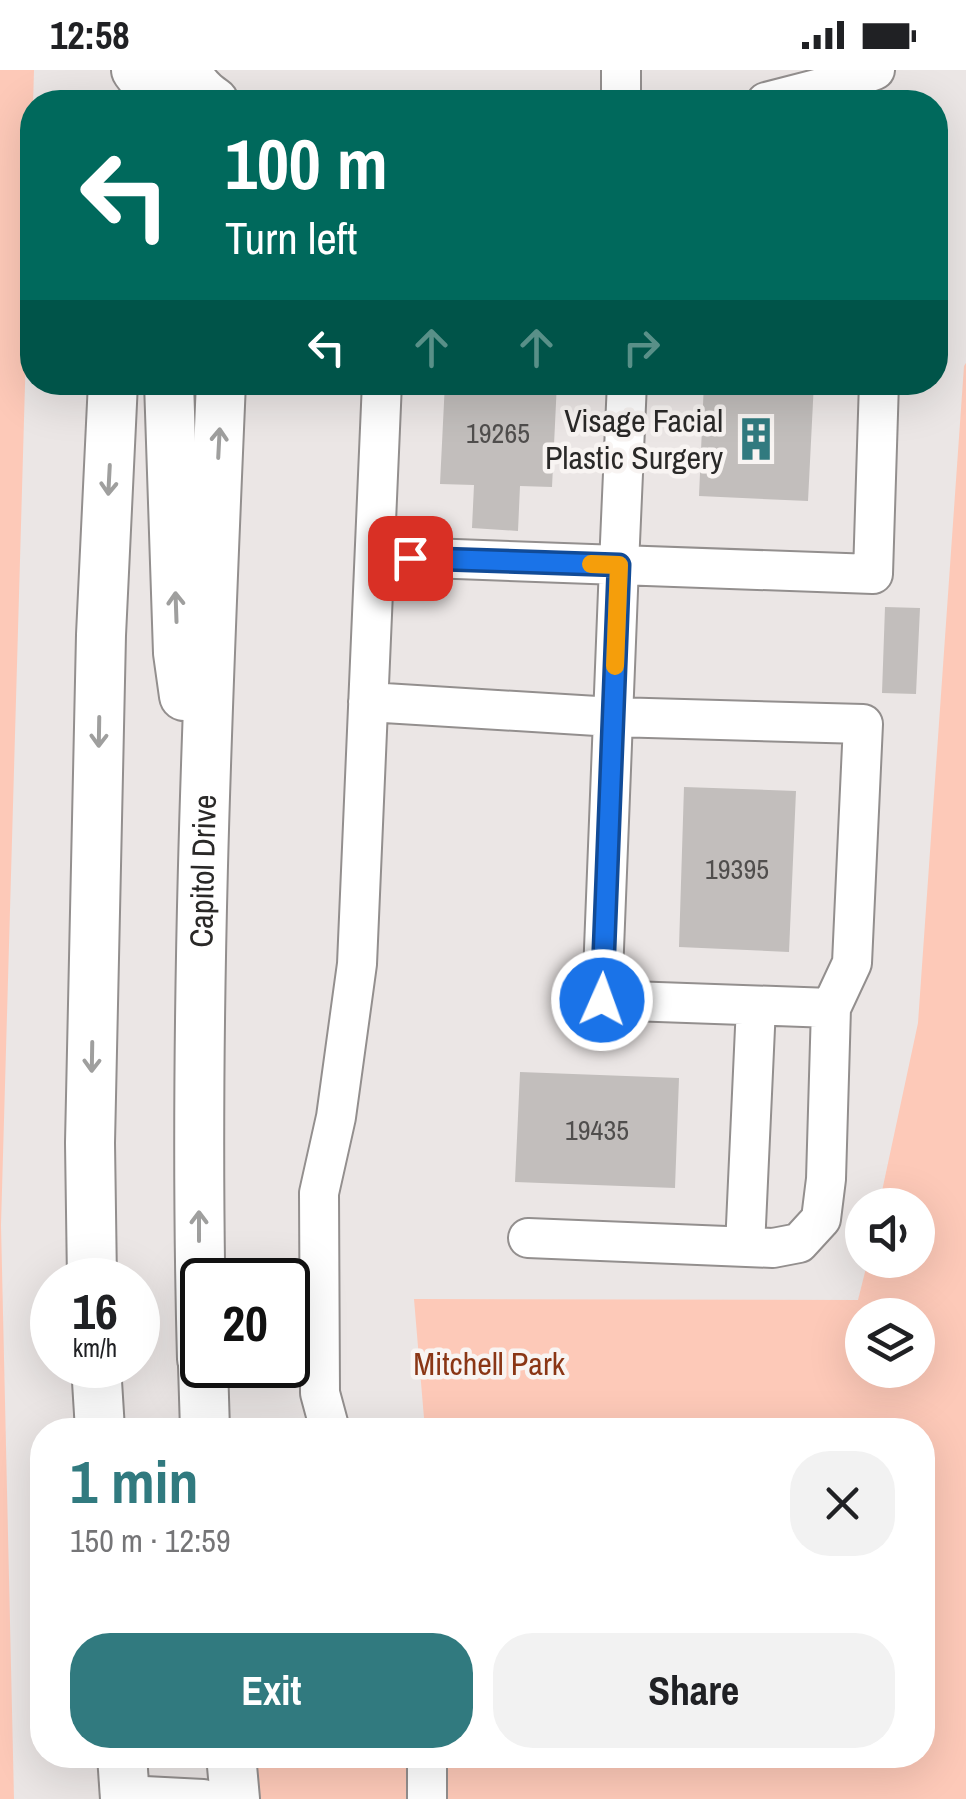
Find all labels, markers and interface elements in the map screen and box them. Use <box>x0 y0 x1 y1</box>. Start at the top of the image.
text: 12:58 <box>50 10 130 61</box>
text: 100 m <box>225 117 388 211</box>
icon: left <box>60 130 190 260</box>
text: Turn left <box>225 207 357 268</box>
icon: left <box>299 320 354 375</box>
icon: ahead <box>404 320 459 375</box>
icon: ahead <box>509 320 564 375</box>
icon: right <box>614 320 669 375</box>
place label: Visage Facial Plastic Surgery <box>545 399 723 479</box>
house number: 19265 <box>466 414 530 452</box>
building icon: Visage Facial Plastic Surgery <box>732 415 780 463</box>
one-way arrow <box>210 428 229 460</box>
one-way arrow <box>99 463 118 495</box>
pin <box>368 516 453 601</box>
icon: arrive <box>383 531 438 586</box>
one-way arrow <box>167 591 186 624</box>
one-way arrow <box>89 716 108 748</box>
street label: Capitol Drive <box>179 794 226 948</box>
house number: 19395 <box>705 850 769 888</box>
position arrow <box>550 948 654 1052</box>
one-way arrow <box>82 1040 102 1073</box>
house number: 19435 <box>565 1111 629 1149</box>
map controls <box>845 1188 935 1388</box>
button: sound <box>845 1188 935 1278</box>
one-way arrow <box>190 1211 208 1244</box>
speed limit sign: 20 <box>180 1258 310 1388</box>
text: 16 <box>72 1277 118 1345</box>
button: layers <box>845 1298 935 1388</box>
text: km/h <box>73 1331 117 1365</box>
park label: Mitchell Park <box>413 1342 566 1385</box>
text: 1 min <box>70 1441 199 1522</box>
button: close <box>790 1451 895 1556</box>
text: 150 m · 12:59 <box>70 1519 230 1562</box>
button: Exit <box>70 1633 473 1748</box>
button: Share <box>493 1633 895 1748</box>

